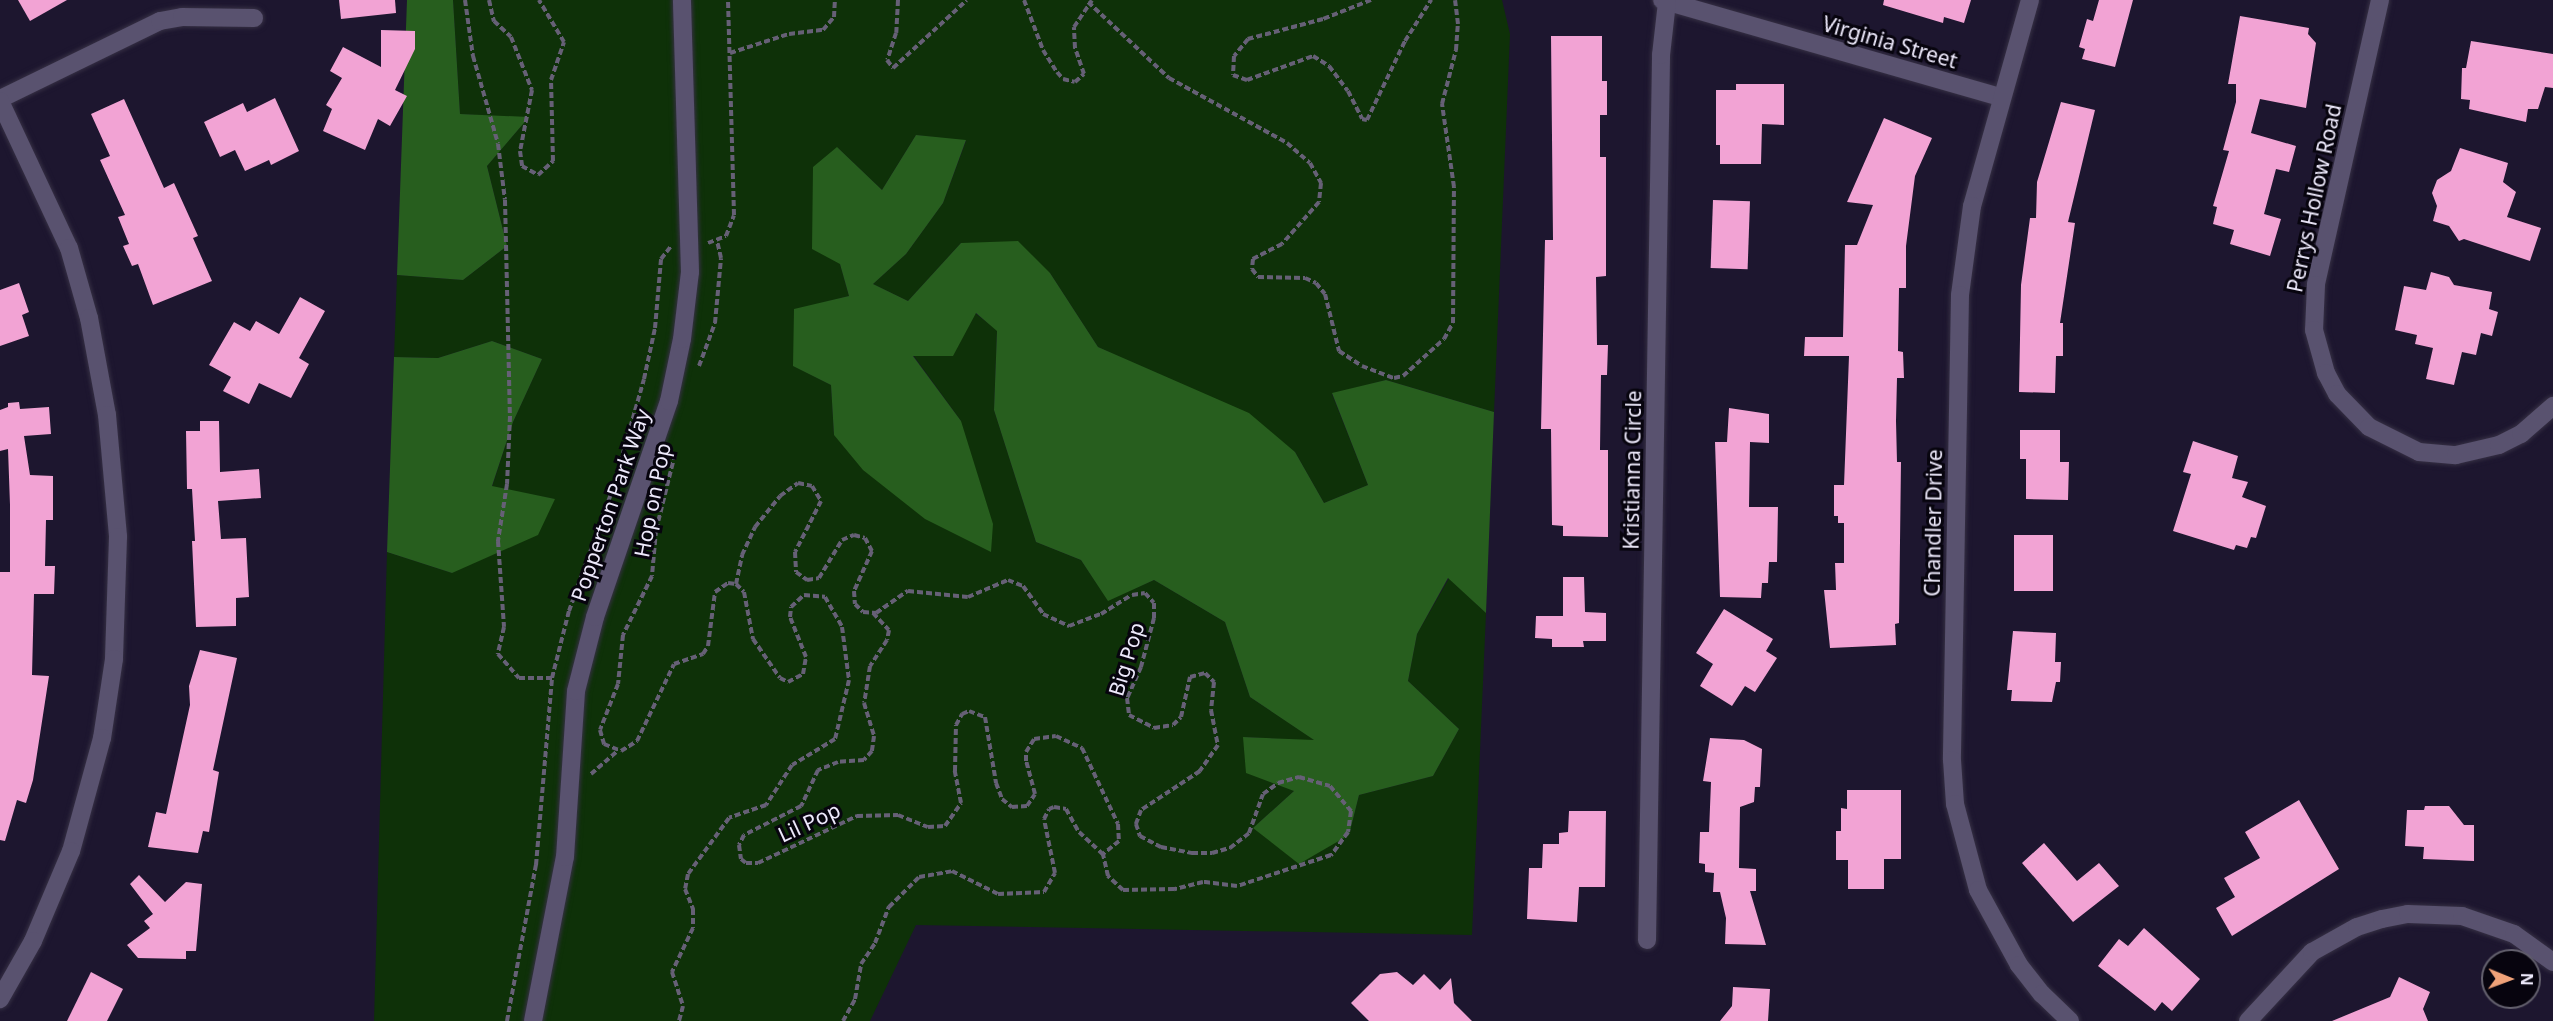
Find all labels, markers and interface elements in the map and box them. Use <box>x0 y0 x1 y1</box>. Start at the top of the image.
street label: Virginia Street <box>1820 11 1960 73</box>
street label: Perrys Hollow Road <box>2282 102 2346 294</box>
street label: Kristianna Circle <box>1618 390 1646 550</box>
street label: Popperton Park Way <box>565 405 655 605</box>
street label: Hop on Pop <box>629 441 675 559</box>
street label: Chandler Drive <box>1919 449 1947 597</box>
street label: Big Pop <box>1103 619 1149 699</box>
street label: Lil Pop <box>774 797 844 847</box>
north arrow <box>2481 949 2541 1009</box>
text: N <box>2516 973 2538 986</box>

